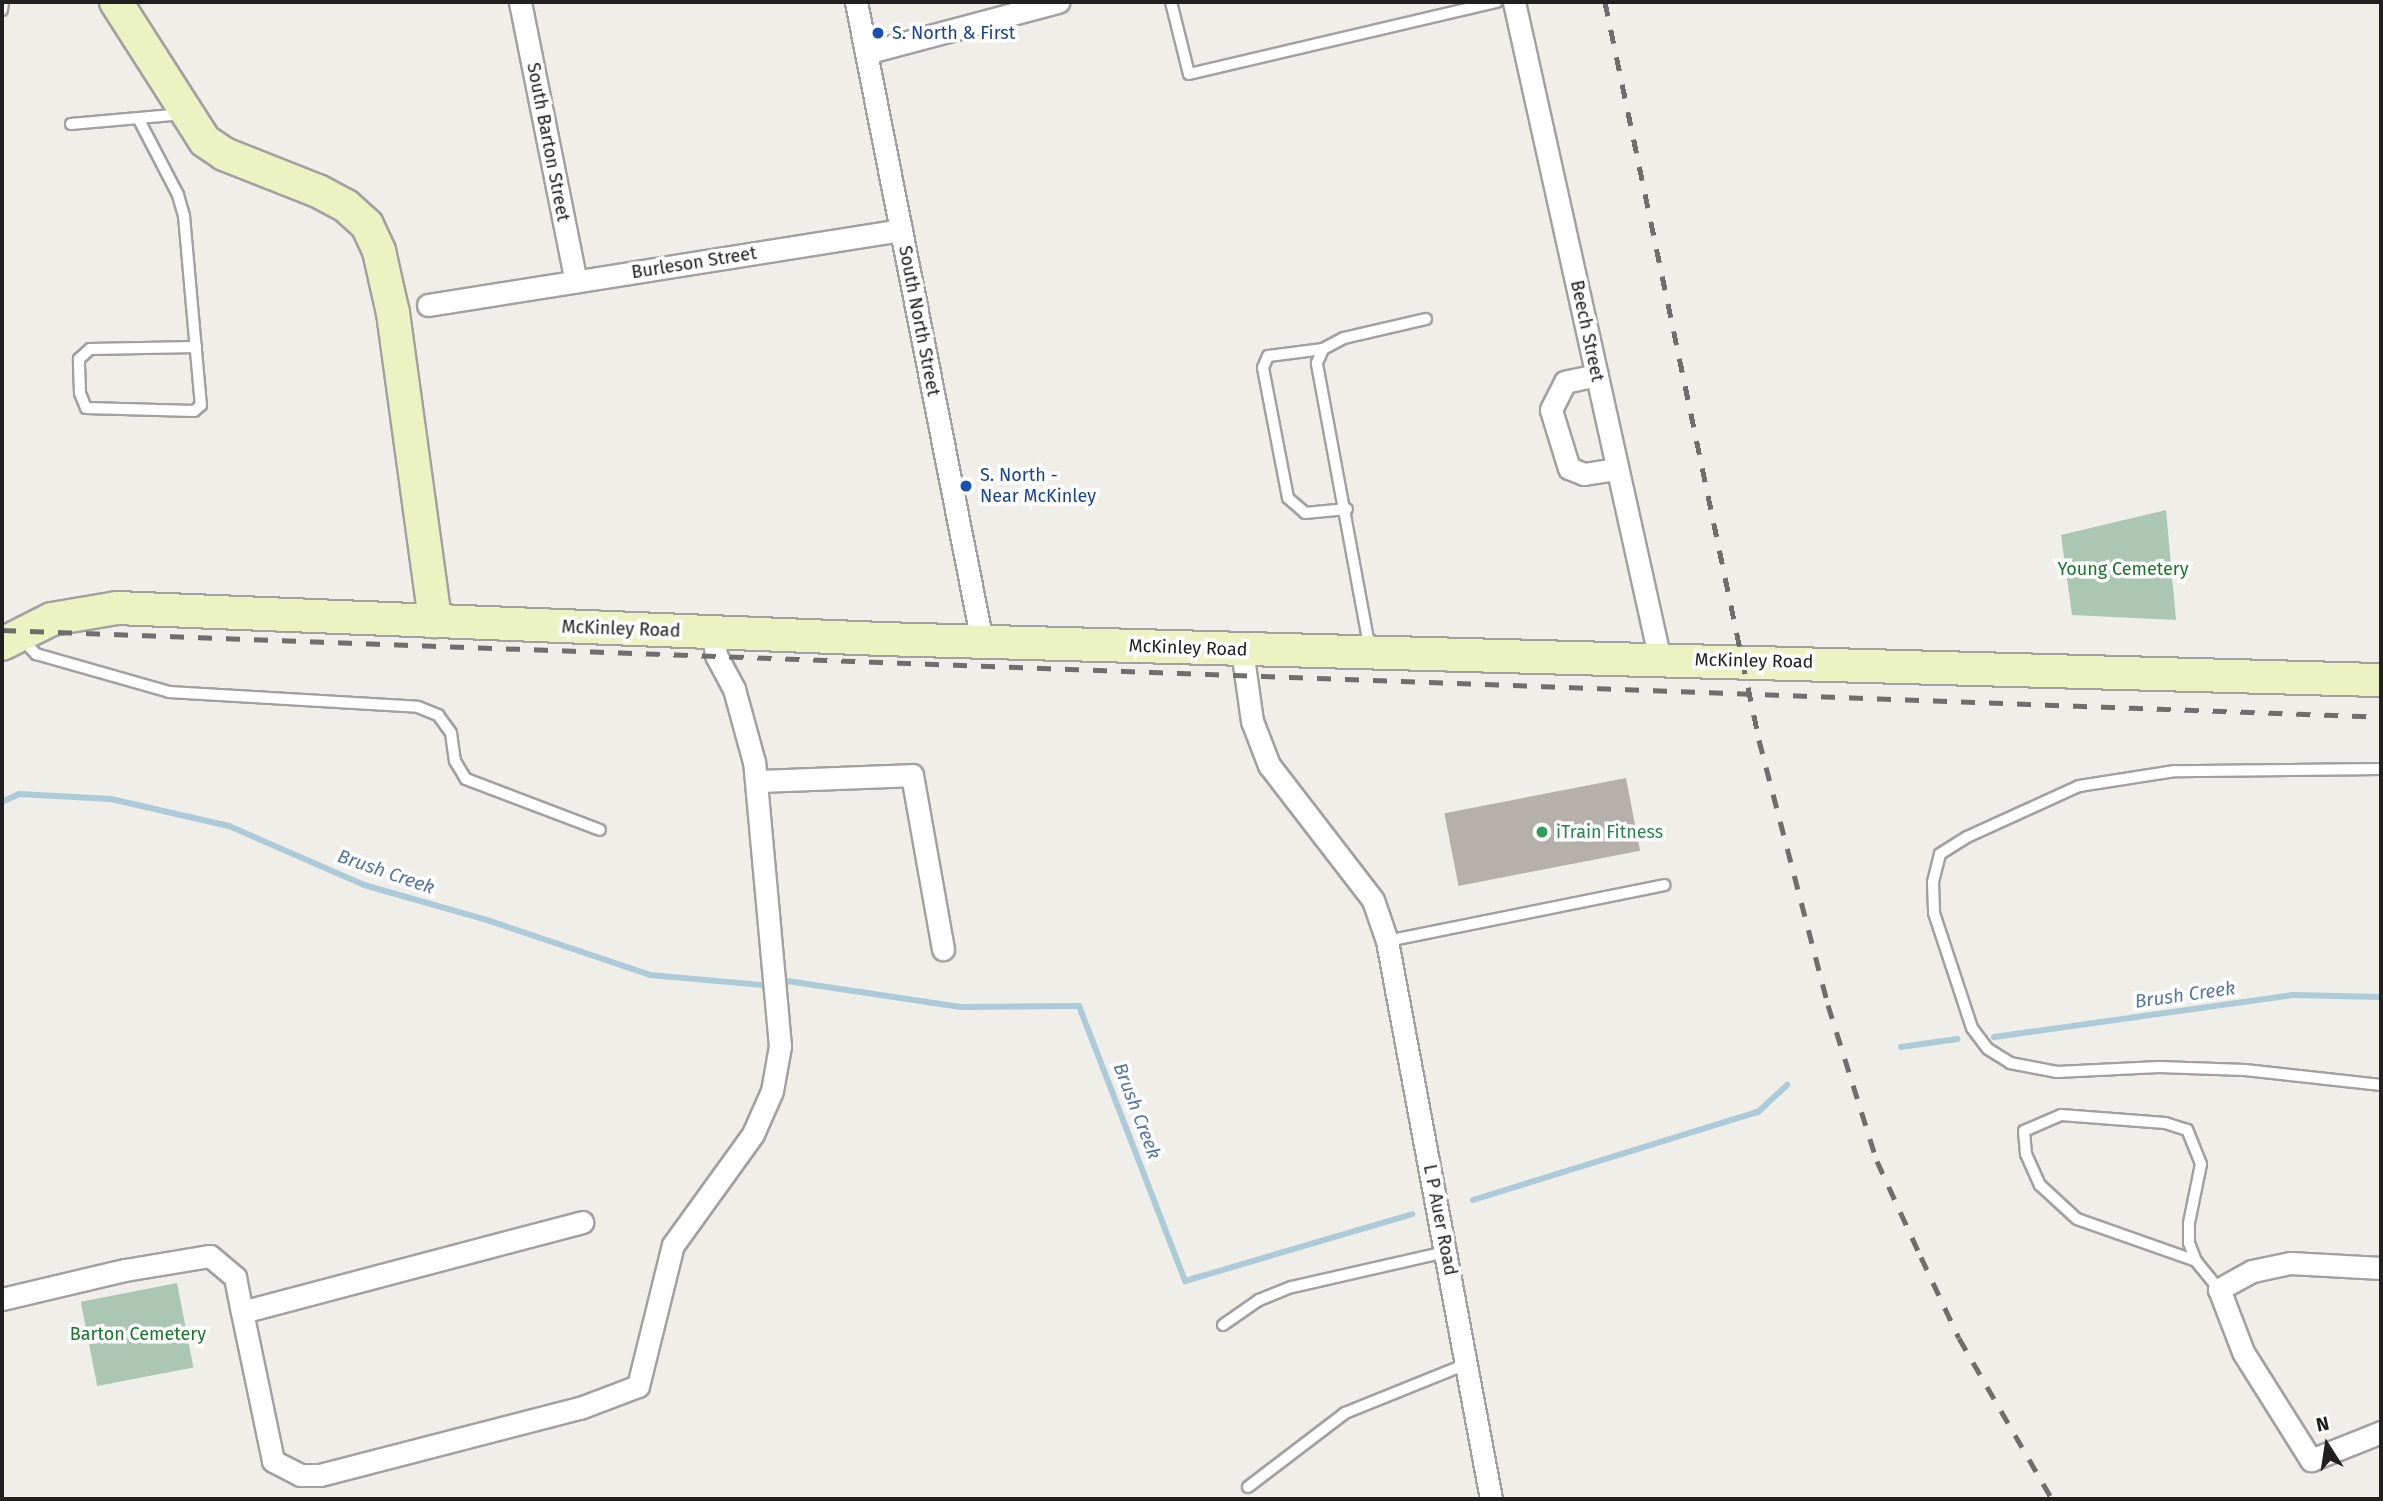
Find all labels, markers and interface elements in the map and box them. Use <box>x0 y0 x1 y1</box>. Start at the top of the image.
place label: S. North & First <box>892 22 1015 44</box>
marker: S. North & First <box>870 25 886 41</box>
street label: South Barton Street <box>522 61 574 223</box>
street label: Burleson Street <box>630 242 758 284</box>
street label: South North Street <box>894 244 944 398</box>
street label: Beech Street <box>1566 278 1608 384</box>
place label: S. North - Near McKinley <box>980 465 1096 508</box>
marker: S. North - Near McKinley <box>958 478 974 494</box>
park label: Young Cemetery <box>2057 558 2189 580</box>
street label: McKinley Road <box>561 616 681 642</box>
street label: McKinley Road <box>1128 635 1248 661</box>
street label: McKinley Road <box>1694 649 1814 673</box>
place label: iTrain Fitness <box>1556 821 1663 843</box>
marker: iTrain Fitness <box>1534 824 1550 840</box>
water label: Brush Creek <box>334 845 438 899</box>
water label: Brush Creek <box>2133 977 2237 1013</box>
water label: Brush Creek <box>1108 1060 1166 1162</box>
street label: L P Auer Road <box>1419 1163 1461 1277</box>
park label: Barton Cemetery <box>70 1323 206 1345</box>
north arrow <box>2292 1410 2362 1480</box>
text: N <box>2314 1411 2331 1437</box>

